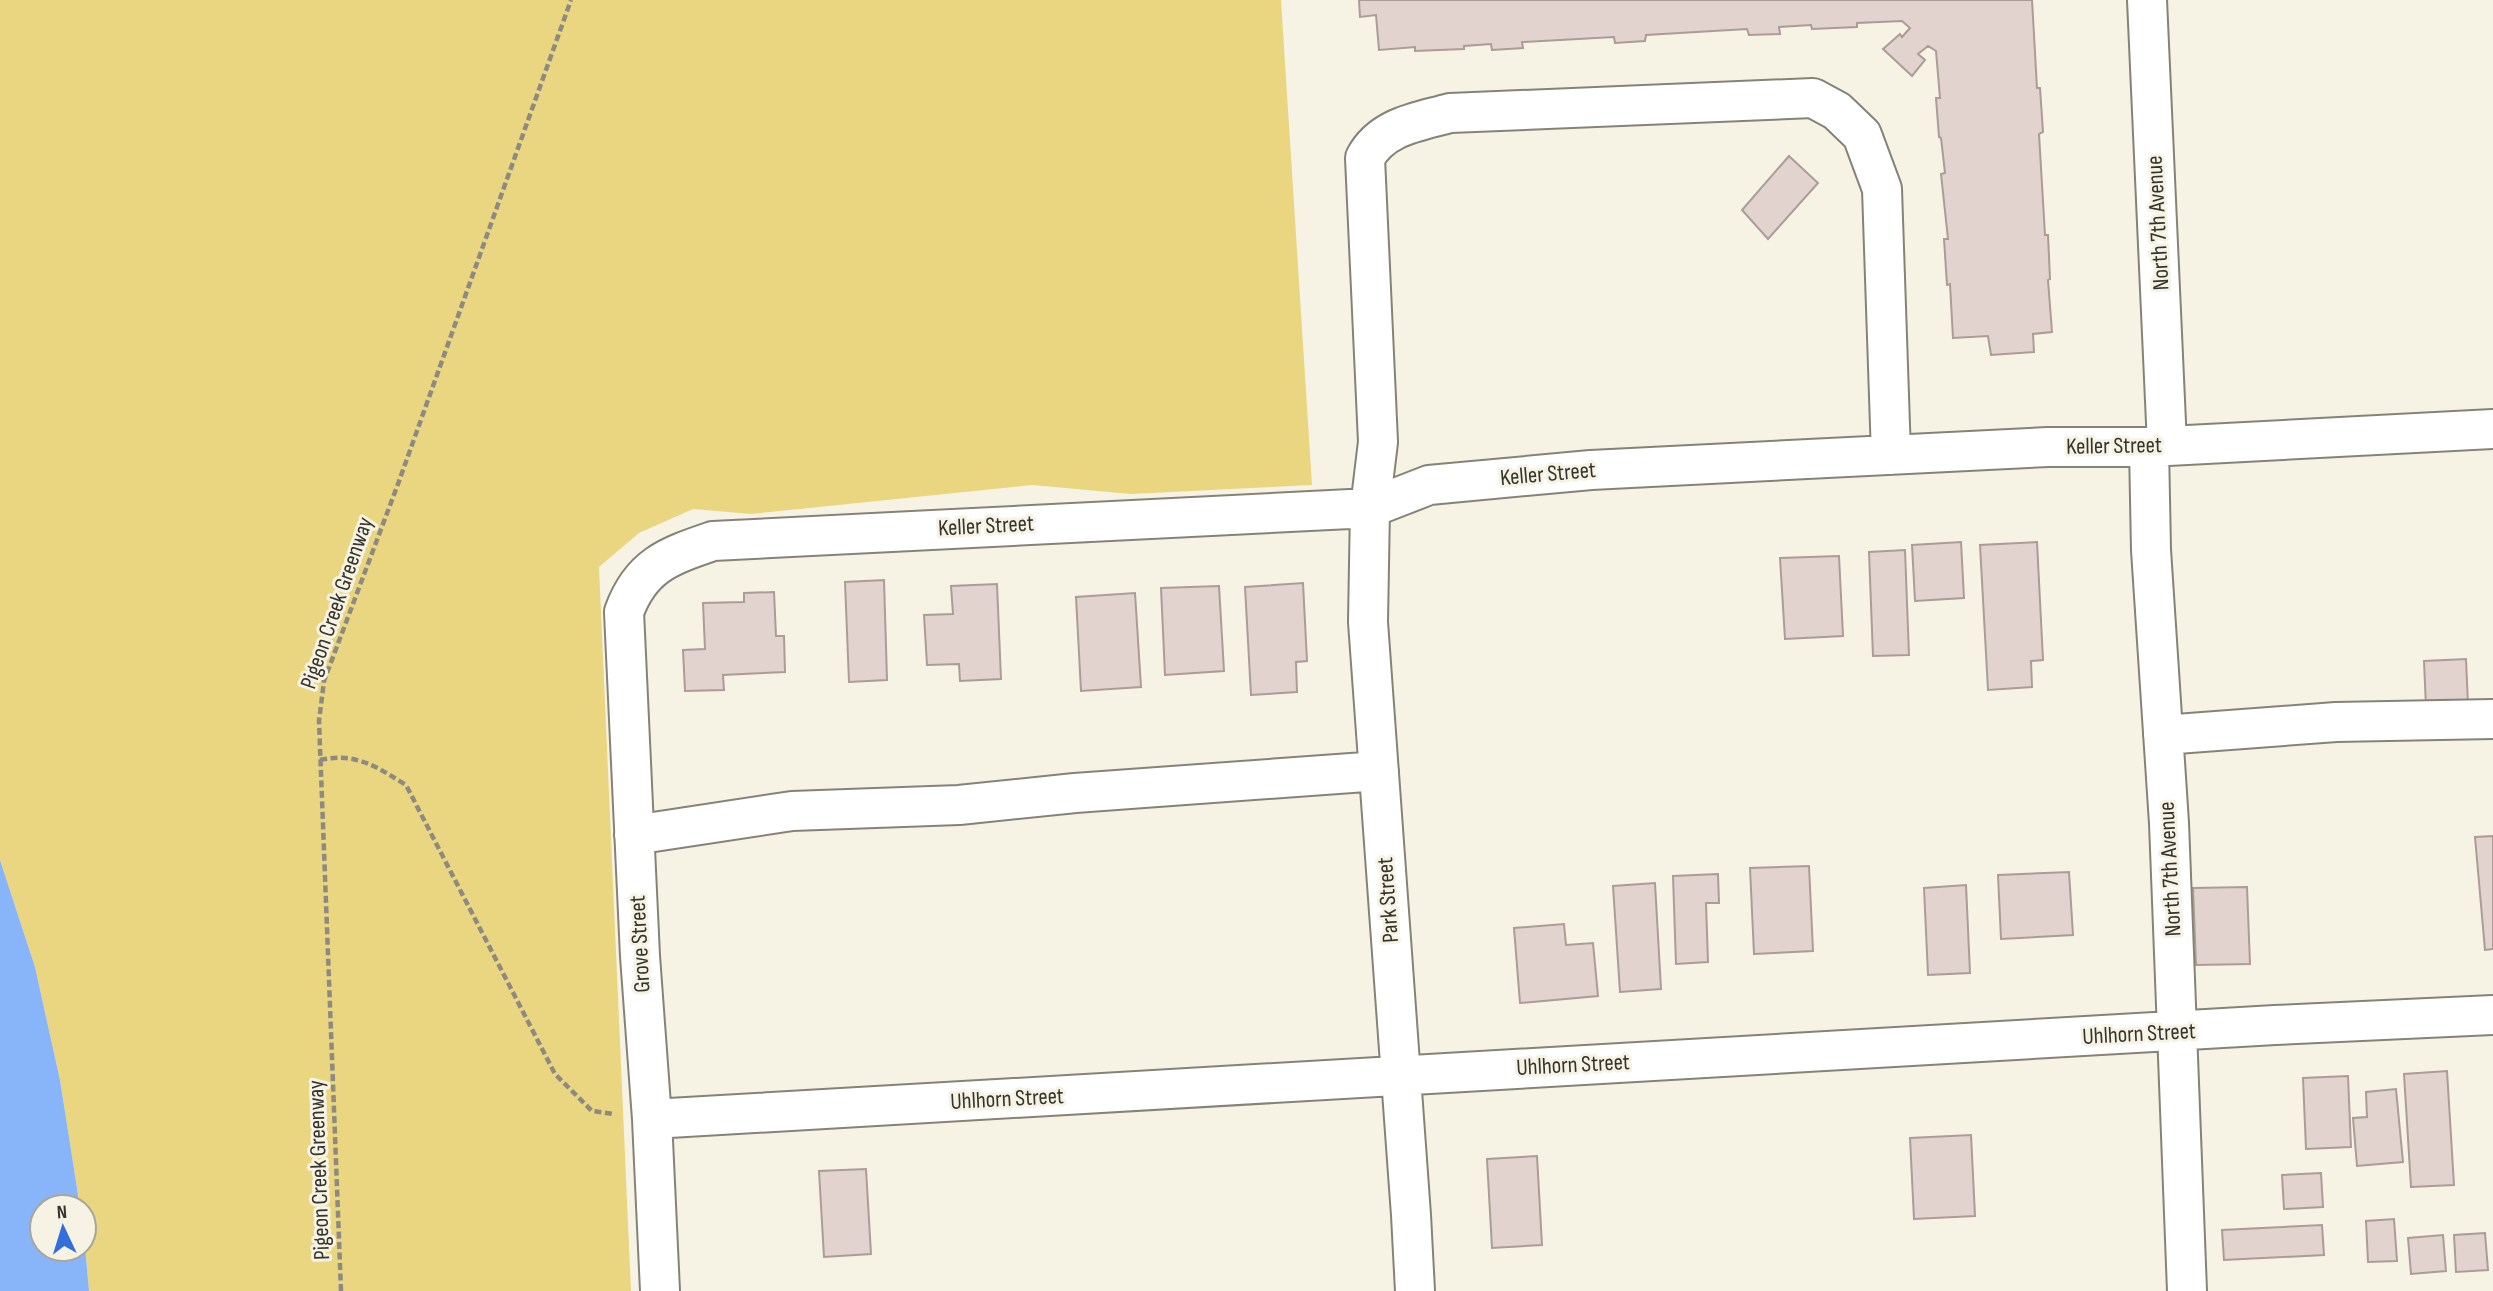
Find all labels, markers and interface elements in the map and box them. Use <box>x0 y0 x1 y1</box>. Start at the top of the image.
street label: North 7th Avenue <box>2140 155 2176 291</box>
street label: Keller Street <box>2066 431 2162 461</box>
street label: Keller Street <box>1499 456 1597 492</box>
street label: Keller Street <box>937 510 1035 542</box>
street label: Pigeon Creek Greenway <box>294 513 380 693</box>
street label: North 7th Avenue <box>2152 801 2188 937</box>
street label: Park Street <box>1371 856 1405 944</box>
street label: Grove Street <box>623 895 657 993</box>
street label: Uhlhorn Street <box>2082 1017 2196 1051</box>
street label: Uhlhorn Street <box>1516 1048 1630 1082</box>
street label: Pigeon Creek Greenway <box>302 1080 336 1260</box>
street label: Uhlhorn Street <box>950 1082 1064 1116</box>
north arrow <box>28 1193 98 1263</box>
text: N <box>56 1201 68 1224</box>

